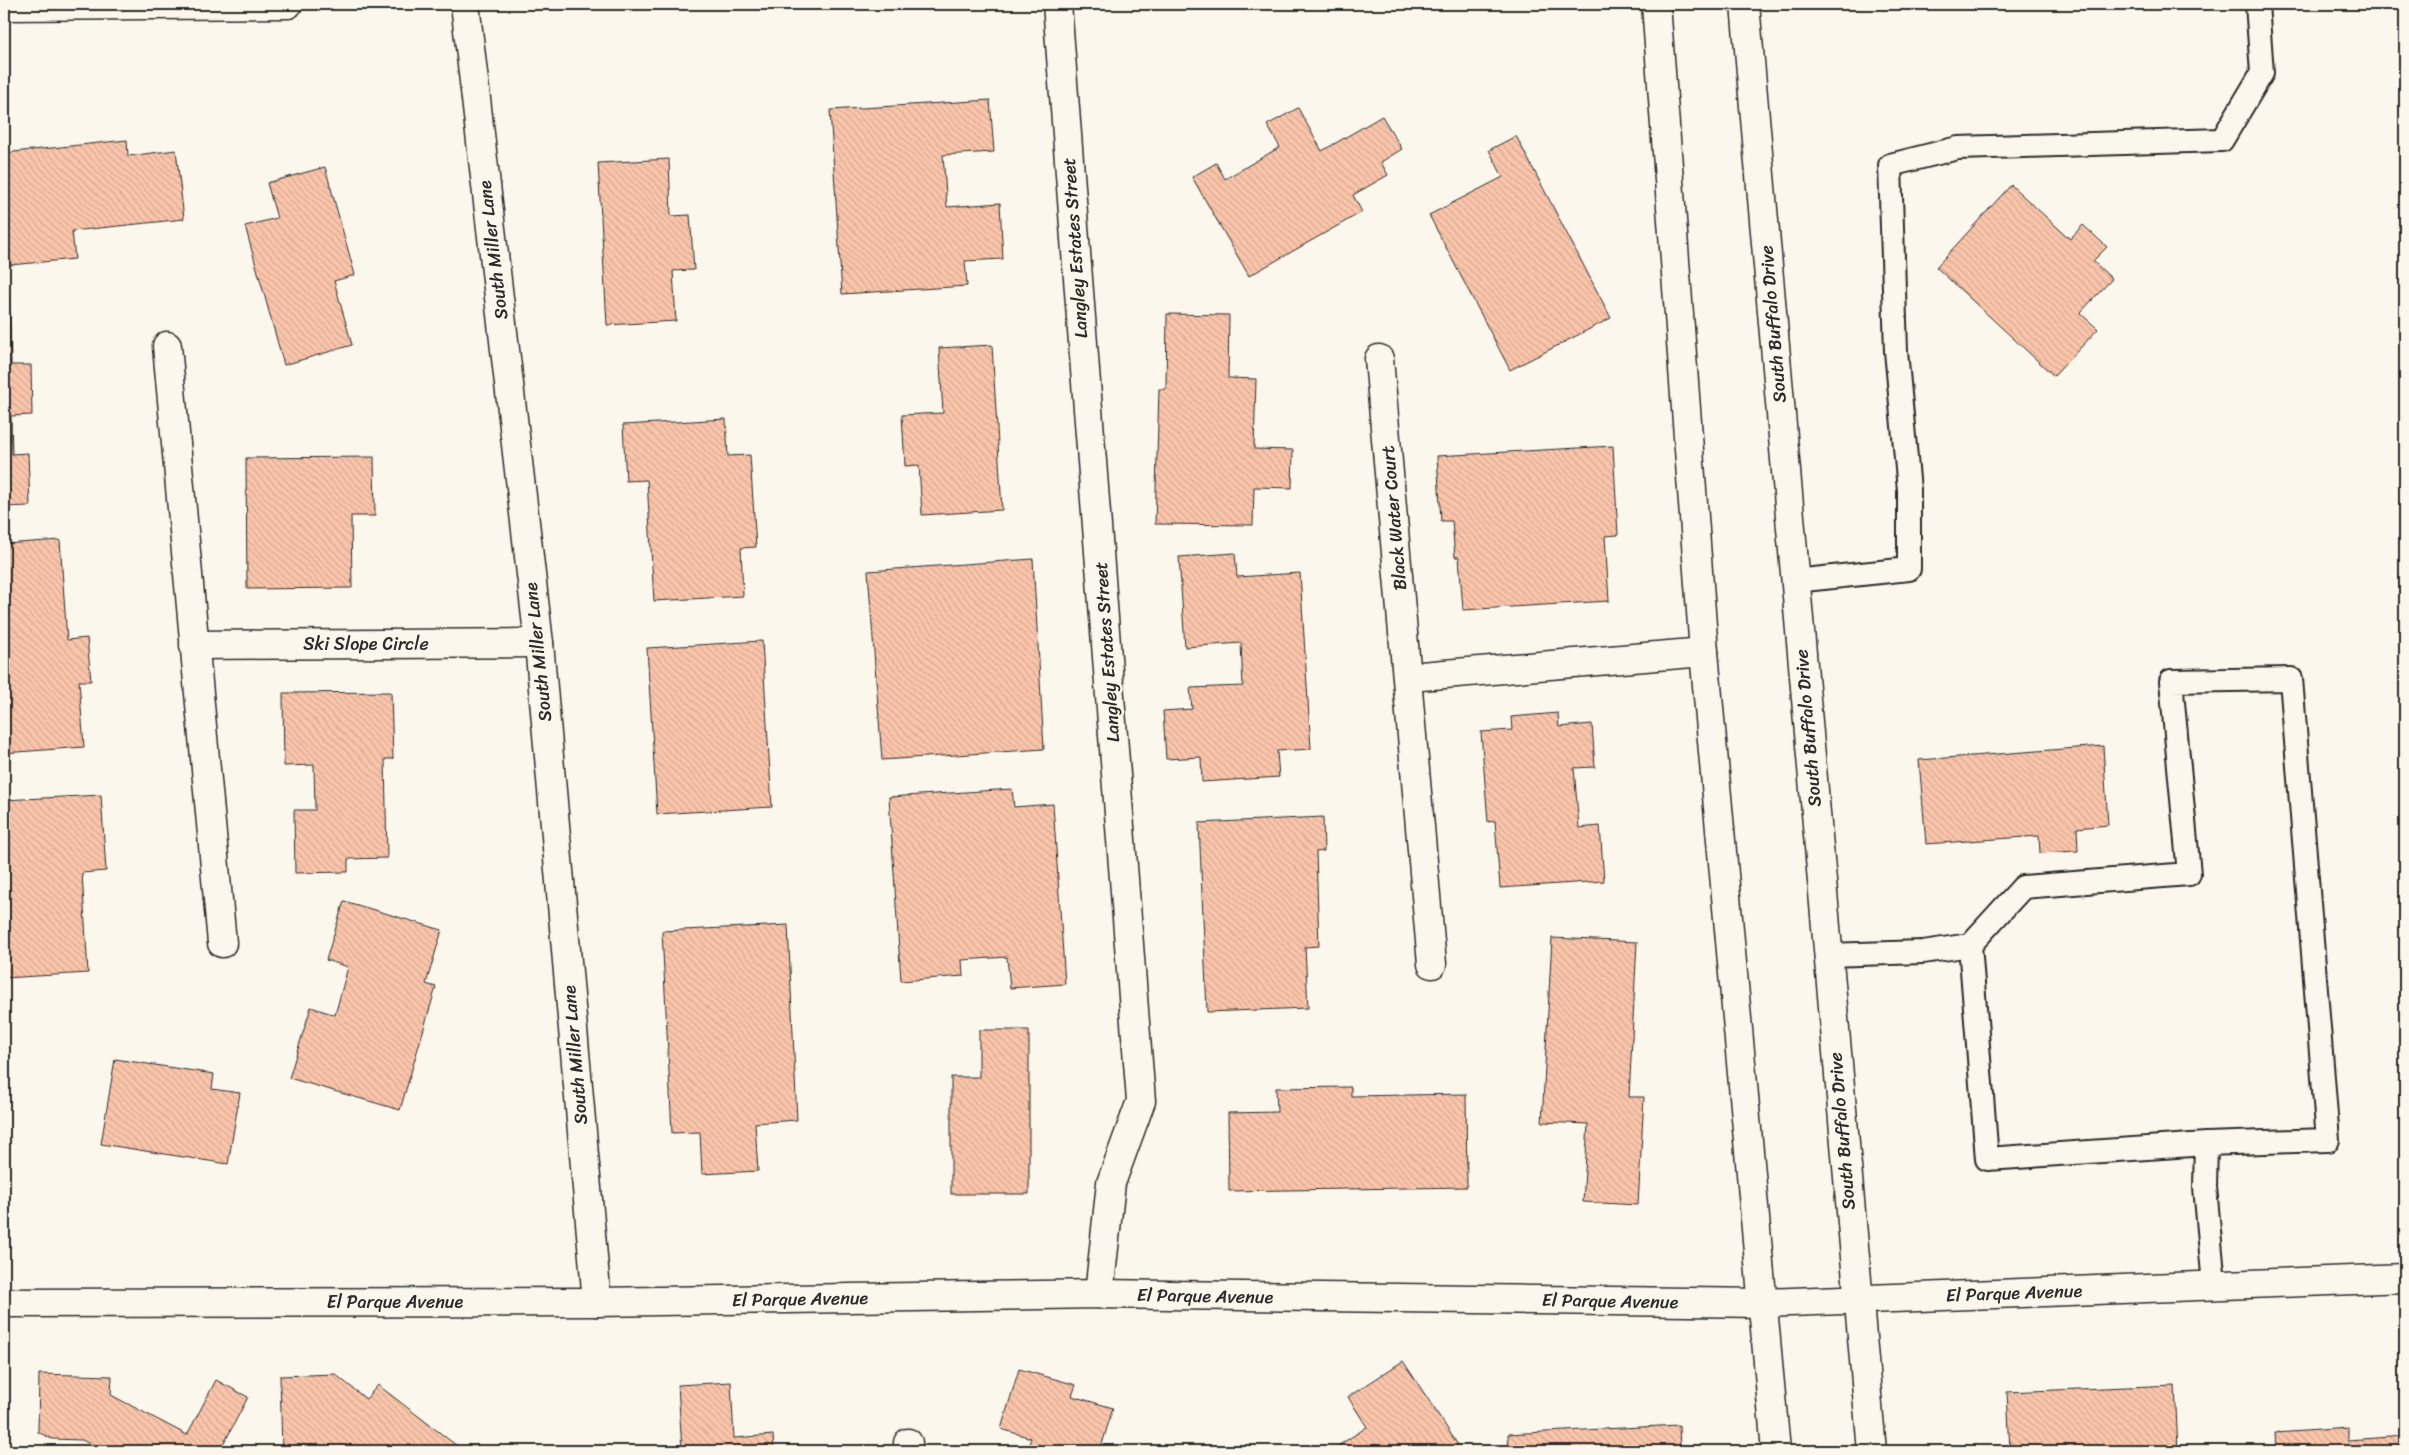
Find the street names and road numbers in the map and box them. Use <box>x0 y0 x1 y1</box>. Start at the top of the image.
street label: Langley Estates Street <box>1053 157 1097 339</box>
street label: South Miller Lane <box>469 178 517 321</box>
street label: South Buffalo Drive <box>1750 244 1796 404</box>
street label: Black Water Court <box>1372 444 1416 592</box>
street label: Langley Estates Street <box>1085 561 1129 743</box>
street label: South Miller Lane <box>515 580 561 723</box>
street label: Ski Slope Circle <box>303 628 429 660</box>
street label: South Buffalo Drive <box>1785 648 1831 808</box>
street label: South Miller Lane <box>553 984 597 1126</box>
street label: South Buffalo Drive <box>1819 1051 1865 1211</box>
street label: El Parque Avenue <box>1945 1275 2083 1311</box>
street label: El Parque Avenue <box>1137 1279 1274 1313</box>
street label: El Parque Avenue <box>732 1282 869 1316</box>
street label: El Parque Avenue <box>1542 1284 1679 1318</box>
street label: El Parque Avenue <box>327 1286 464 1318</box>

